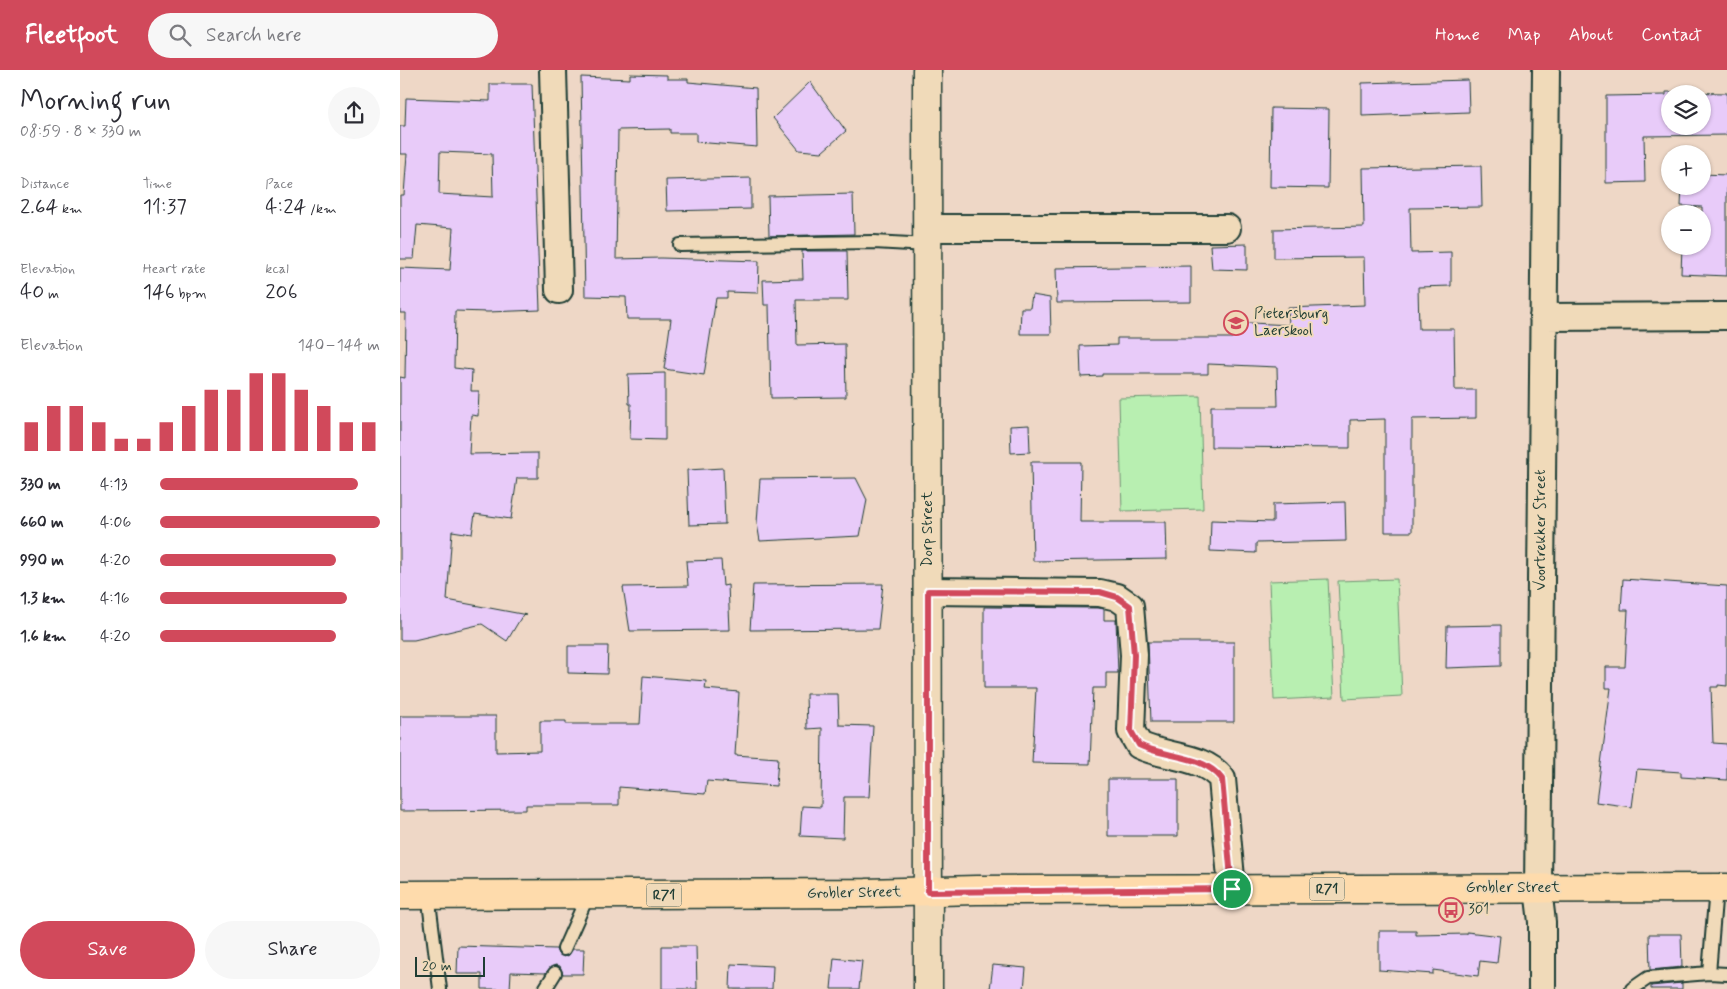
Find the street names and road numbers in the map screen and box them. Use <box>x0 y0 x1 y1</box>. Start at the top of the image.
street label: Voortrekker Street <box>1531 469 1551 590</box>
street label: Dorp Street <box>918 491 938 567</box>
road number: R71 <box>1310 878 1344 901</box>
street label: Grobler Street <box>1466 878 1560 898</box>
street label: Grobler Street <box>807 882 901 904</box>
road number: R71 <box>646 884 682 906</box>

